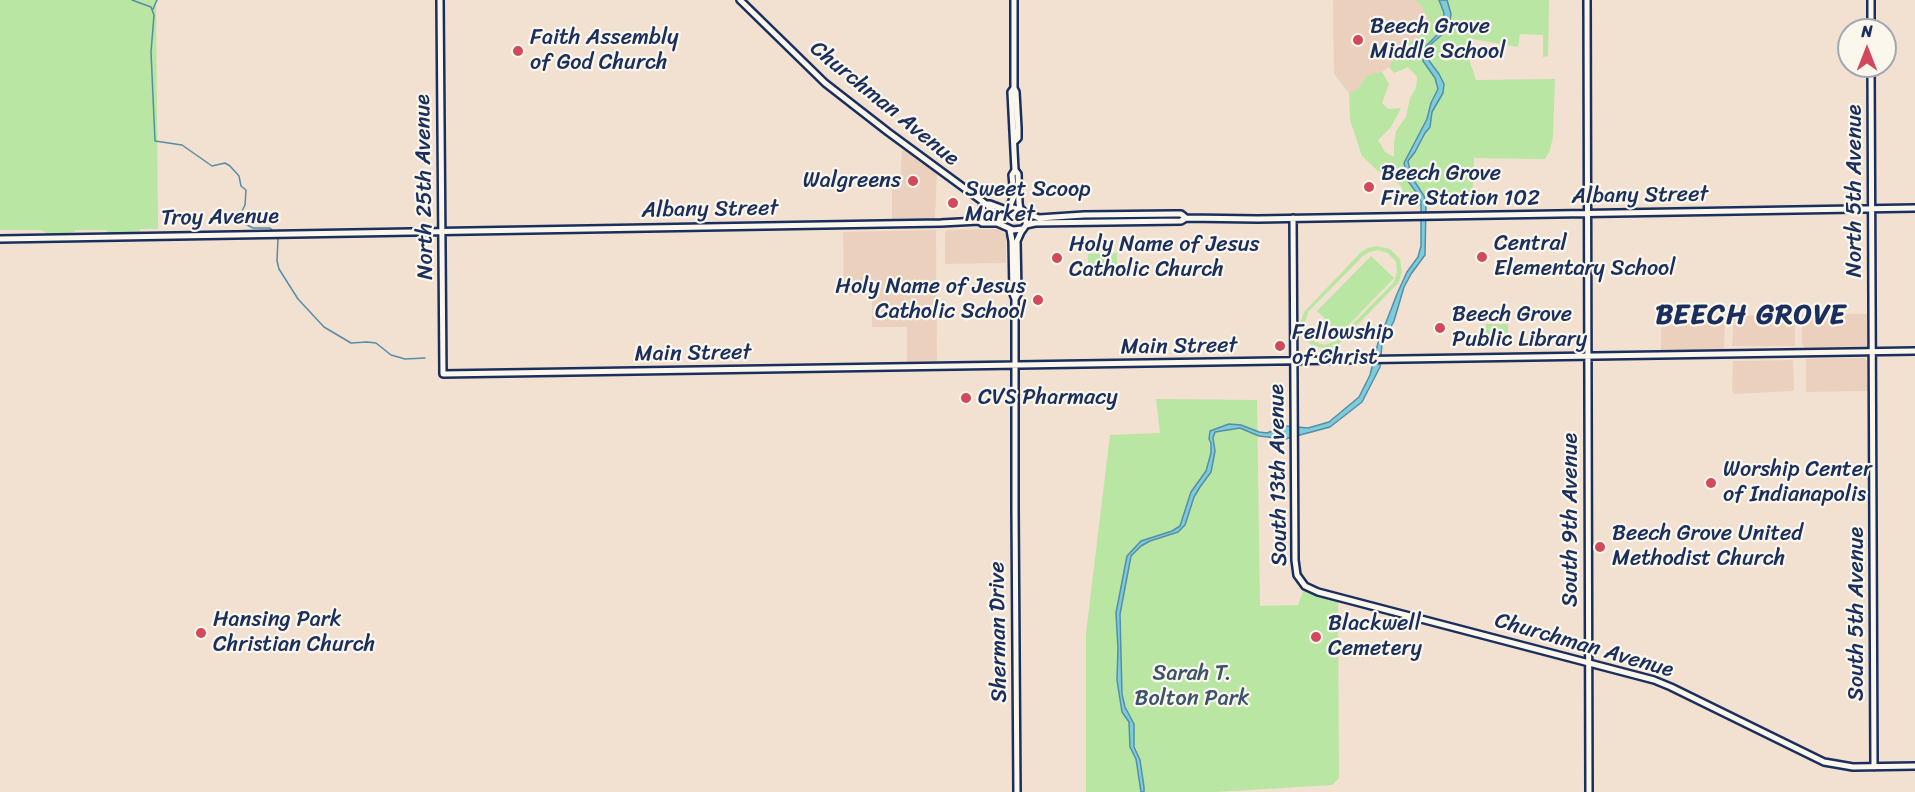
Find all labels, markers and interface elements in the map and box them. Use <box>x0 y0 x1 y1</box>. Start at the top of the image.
place label: Beech Grove Middle School <box>1370 14 1505 66</box>
text: N <box>1861 17 1873 46</box>
north arrow <box>1837 18 1897 78</box>
place label: Faith Assembly of God Church <box>530 25 678 76</box>
marker: Beech Grove Middle School <box>1351 33 1365 47</box>
street label: Churchman Avenue <box>804 36 964 172</box>
marker: Faith Assembly of God Church <box>511 44 525 58</box>
street label: North 25th Avenue <box>410 94 440 280</box>
street label: North 5th Avenue <box>1842 105 1868 277</box>
place label: Beech Grove Fire Station 102 <box>1381 161 1540 212</box>
place label: Walgreens <box>803 168 901 194</box>
marker: Walgreens <box>906 174 920 188</box>
place label: Sweet Scoop Market <box>965 177 1091 228</box>
marker: Beech Grove Fire Station 102 <box>1362 180 1376 194</box>
street label: Albany Street <box>1572 182 1708 210</box>
street label: Albany Street <box>642 196 778 224</box>
marker: Sweet Scoop Market <box>946 196 960 210</box>
street label: Troy Avenue <box>161 204 279 232</box>
place label: Central Elementary School <box>1494 231 1676 282</box>
place label: Holy Name of Jesus Catholic Church <box>1069 232 1260 284</box>
marker: Central Elementary School <box>1475 250 1489 264</box>
marker: Holy Name of Jesus Catholic Church <box>1050 251 1064 265</box>
place label: Holy Name of Jesus Catholic School <box>835 274 1026 326</box>
marker: Holy Name of Jesus Catholic School <box>1031 293 1045 307</box>
district label: BEECH GROVE <box>1654 299 1848 333</box>
place label: Beech Grove Public Library <box>1452 302 1587 354</box>
place label: Fellowship of Christ <box>1292 320 1394 372</box>
marker: Beech Grove Public Library <box>1433 321 1447 335</box>
street label: Main Street <box>1120 333 1238 361</box>
marker: Fellowship of Christ <box>1273 339 1287 353</box>
street label: Main Street <box>634 340 752 368</box>
street label: South 13th Avenue <box>1264 384 1294 566</box>
place label: CVS Pharmacy <box>978 385 1118 411</box>
marker: CVS Pharmacy <box>959 391 973 405</box>
street label: South 9th Avenue <box>1558 433 1584 607</box>
place label: Worship Center of Indianapolis <box>1723 457 1872 508</box>
marker: Worship Center of Indianapolis <box>1704 476 1718 490</box>
place label: Beech Grove United Methodist Church <box>1612 521 1803 572</box>
street label: South 5th Avenue <box>1844 527 1870 701</box>
marker: Beech Grove United Methodist Church <box>1593 540 1607 554</box>
street label: Sherman Drive <box>985 561 1013 703</box>
place label: Hansing Park Christian Church <box>213 607 375 658</box>
street label: Churchman Avenue <box>1492 608 1676 684</box>
place label: Blackwell Cemetery <box>1328 611 1422 662</box>
marker: Hansing Park Christian Church <box>194 626 208 640</box>
marker: Blackwell Cemetery <box>1309 630 1323 644</box>
park label: Sarah T. Bolton Park <box>1135 661 1249 712</box>

